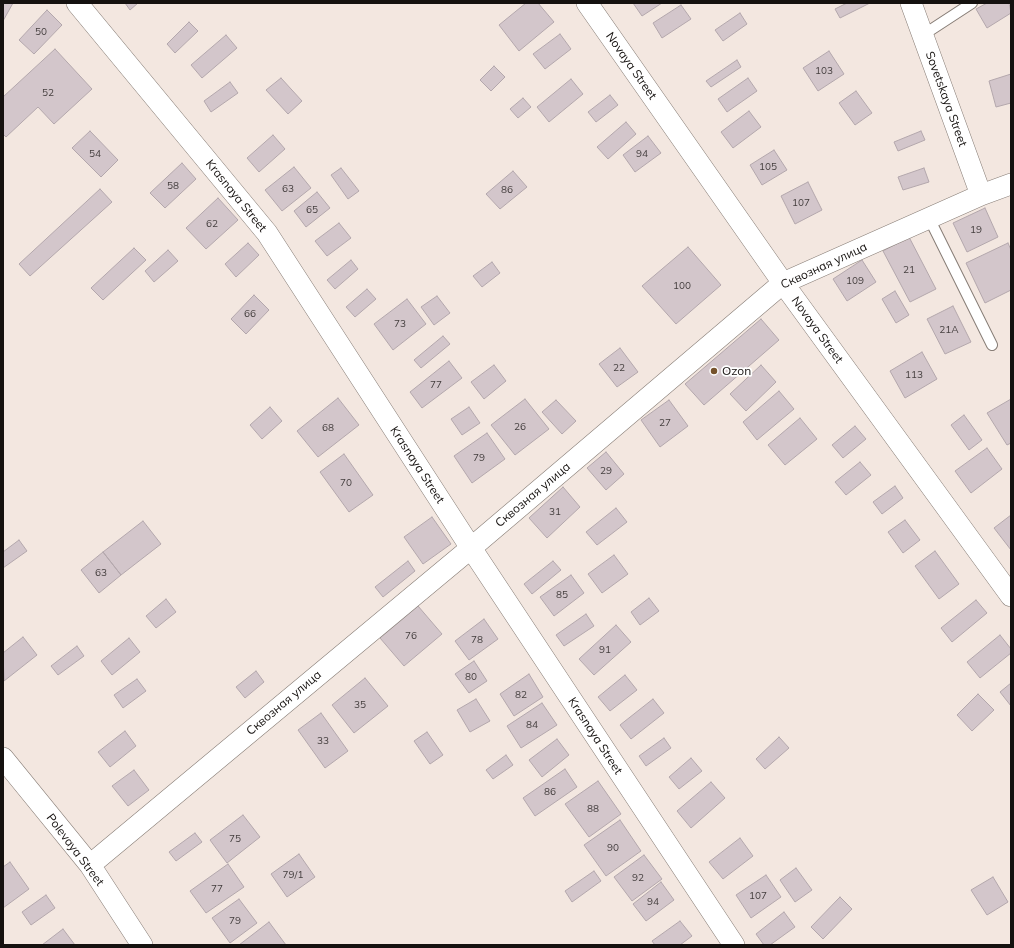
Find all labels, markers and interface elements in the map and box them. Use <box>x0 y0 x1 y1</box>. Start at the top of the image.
house number: 50 <box>35 26 47 38</box>
street label: Novaya Street <box>602 30 660 102</box>
street label: Sovetskaya Street <box>922 49 970 149</box>
house number: 103 <box>815 65 833 77</box>
house number: 52 <box>42 87 54 99</box>
house number: 54 <box>89 148 101 160</box>
house number: 94 <box>636 148 648 160</box>
street label: Krasnaya Street <box>202 157 270 235</box>
house number: 105 <box>759 161 777 173</box>
house number: 58 <box>167 180 179 192</box>
house number: 63 <box>282 183 294 195</box>
house number: 86 <box>501 184 513 196</box>
house number: 107 <box>792 197 810 209</box>
house number: 65 <box>306 204 318 216</box>
house number: 62 <box>206 218 218 230</box>
house number: 19 <box>970 224 982 236</box>
street label: Сквозная улица <box>779 240 869 292</box>
house number: 21 <box>903 264 915 276</box>
house number: 109 <box>846 275 864 287</box>
house number: 100 <box>673 280 691 292</box>
street label: Novaya Street <box>788 294 846 366</box>
house number: 66 <box>244 308 256 320</box>
house number: 73 <box>394 318 406 330</box>
house number: 21А <box>939 324 959 336</box>
house number: 22 <box>613 362 625 374</box>
place label: Ozon <box>722 364 751 378</box>
marker: Ozon <box>709 366 719 376</box>
house number: 113 <box>905 369 923 381</box>
house number: 77 <box>430 379 442 391</box>
house number: 27 <box>659 417 671 429</box>
house number: 26 <box>514 421 526 433</box>
house number: 68 <box>322 422 334 434</box>
street label: Krasnaya Street <box>387 424 447 506</box>
house number: 79 <box>473 452 485 464</box>
street label: Сквозная улица <box>493 459 573 531</box>
house number: 29 <box>600 465 612 477</box>
house number: 70 <box>340 477 352 489</box>
house number: 31 <box>549 506 561 518</box>
house number: 63 <box>95 567 107 579</box>
house number: 85 <box>556 589 568 601</box>
house number: 76 <box>405 630 417 642</box>
house number: 78 <box>471 634 483 646</box>
house number: 91 <box>599 644 611 656</box>
street label: Сквозная улица <box>244 667 324 739</box>
house number: 80 <box>465 671 477 683</box>
house number: 82 <box>515 689 527 701</box>
street label: Krasnaya Street <box>565 695 625 777</box>
house number: 35 <box>354 699 366 711</box>
house number: 84 <box>526 719 538 731</box>
house number: 33 <box>317 735 329 747</box>
house number: 86 <box>544 786 556 798</box>
house number: 88 <box>587 803 599 815</box>
street label: Polevaya Street <box>43 811 107 889</box>
house number: 75 <box>229 833 241 845</box>
house number: 90 <box>607 842 619 854</box>
house number: 79/1 <box>283 869 303 881</box>
house number: 92 <box>632 872 644 884</box>
house number: 77 <box>211 883 223 895</box>
house number: 107 <box>749 890 767 902</box>
house number: 94 <box>647 896 659 908</box>
house number: 79 <box>229 915 241 927</box>

